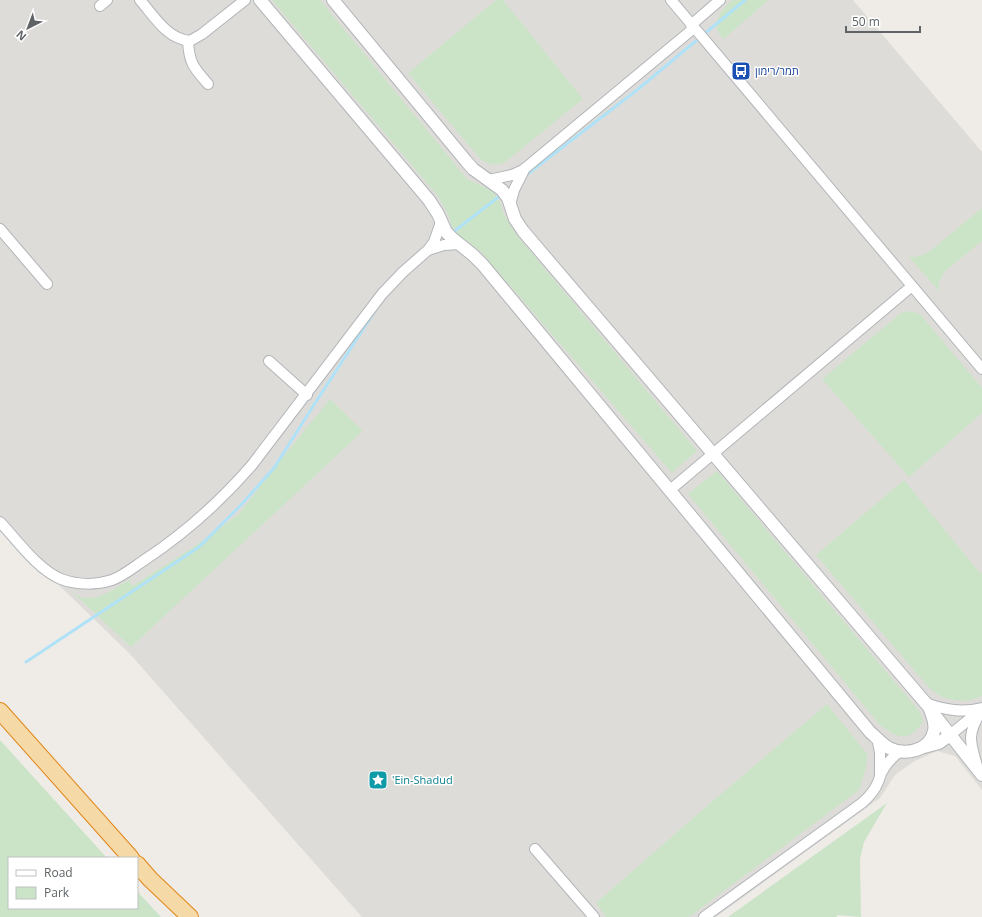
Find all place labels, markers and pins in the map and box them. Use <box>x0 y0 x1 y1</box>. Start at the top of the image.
bus stop icon: תמר/רימון <box>730 60 752 82</box>
place label: תמר/רימון <box>755 63 799 78</box>
place icon: 'Ein-Shadud <box>367 769 389 791</box>
place label: 'Ein-Shadud <box>392 772 453 787</box>

